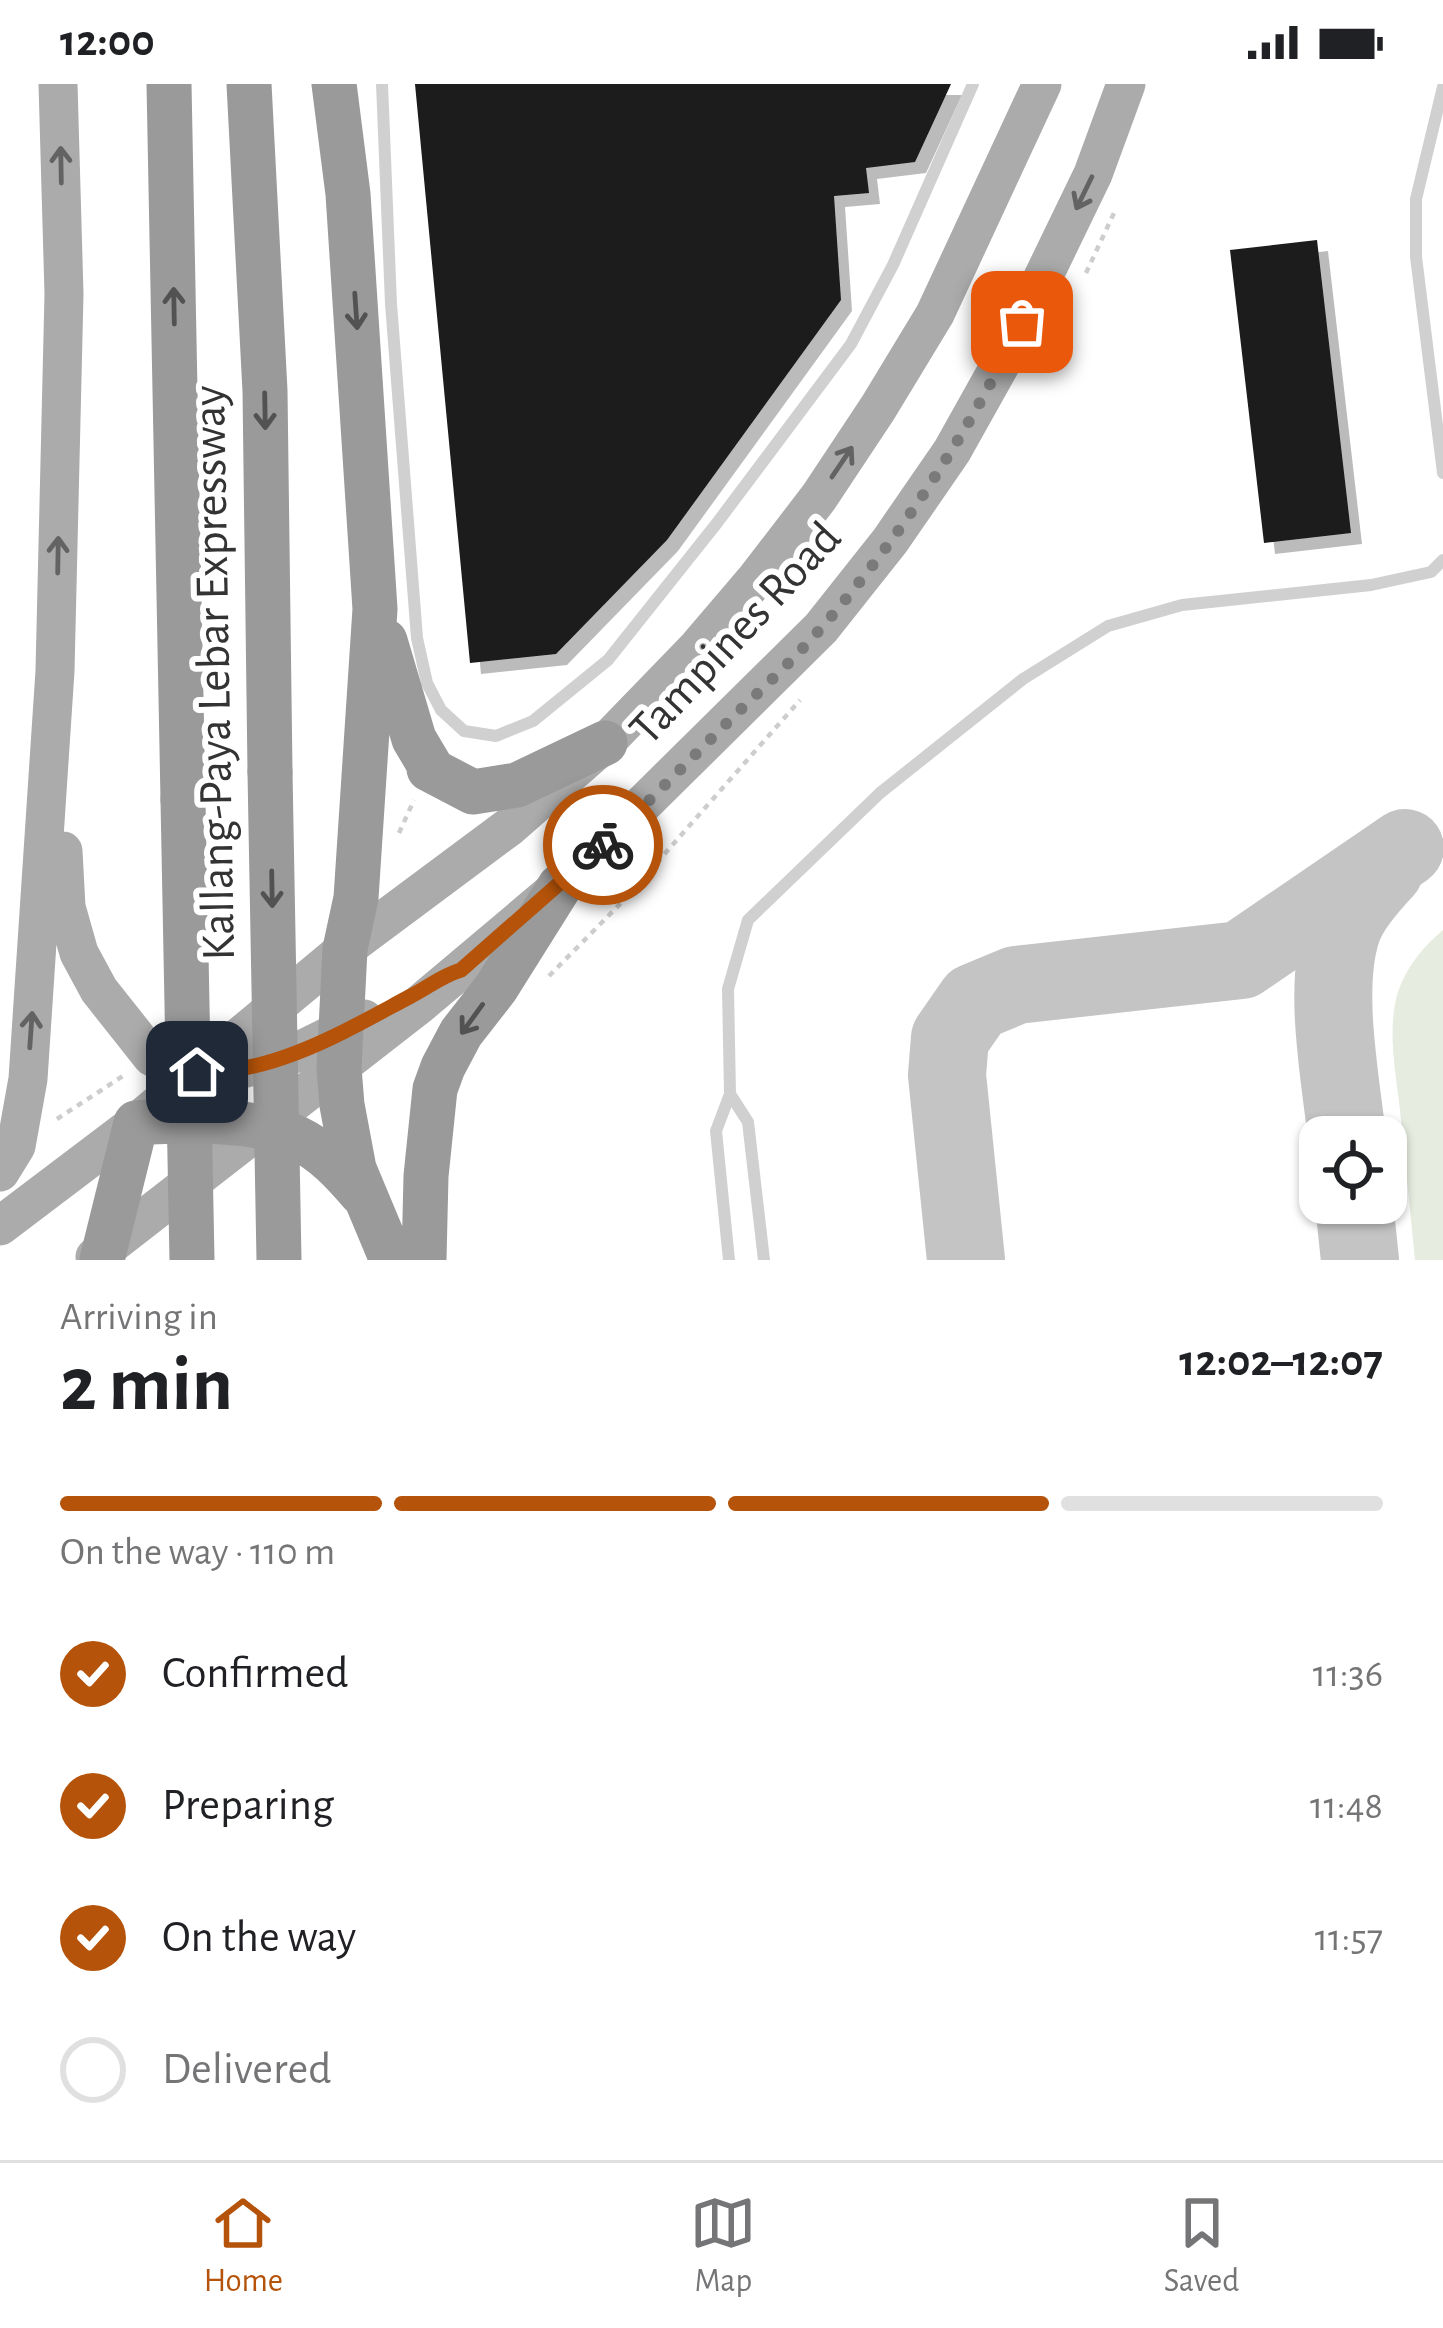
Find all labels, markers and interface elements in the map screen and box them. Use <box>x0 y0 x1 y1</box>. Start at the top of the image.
text: 12:00 <box>60 19 155 64</box>
one-way arrow <box>49 146 72 185</box>
one-way arrow <box>1072 174 1094 210</box>
pin <box>971 271 1073 373</box>
one-way arrow <box>162 287 185 326</box>
icon: bag <box>989 289 1055 355</box>
one-way arrow <box>345 291 368 330</box>
street label: Kallang-Paya Lebar Expressway <box>186 385 244 961</box>
one-way arrow <box>254 391 277 430</box>
one-way arrow <box>829 445 854 479</box>
street label: Tampines Road <box>621 514 851 754</box>
one-way arrow <box>46 536 69 575</box>
courier <box>543 785 663 905</box>
icon: bike <box>570 812 636 878</box>
one-way arrow <box>261 869 284 908</box>
one-way arrow <box>460 1002 486 1035</box>
one-way arrow <box>20 1011 43 1050</box>
pin <box>146 1021 248 1123</box>
icon: home <box>164 1039 230 1105</box>
map controls <box>1299 1116 1407 1224</box>
button: locate <box>1299 1116 1407 1224</box>
text: Arriving in <box>60 1298 218 1337</box>
text: 12:02–12:07 <box>1179 1339 1383 1384</box>
text: 2 min <box>60 1347 233 1425</box>
text: On the way · 110 m <box>60 1533 335 1572</box>
icon: check <box>60 1641 126 1707</box>
text: Confirmed <box>162 1651 348 1696</box>
text: 11:36 <box>1313 1655 1383 1694</box>
icon: check <box>60 1773 126 1839</box>
text: Preparing <box>162 1783 334 1828</box>
text: 11:48 <box>1310 1787 1383 1826</box>
icon: check <box>60 1905 126 1971</box>
text: On the way <box>162 1915 356 1960</box>
text: 11:57 <box>1315 1919 1383 1958</box>
text: Delivered <box>162 2047 331 2092</box>
tab: Home <box>204 2190 283 2302</box>
tab: Map <box>690 2190 756 2302</box>
tab: Saved <box>1164 2190 1239 2302</box>

